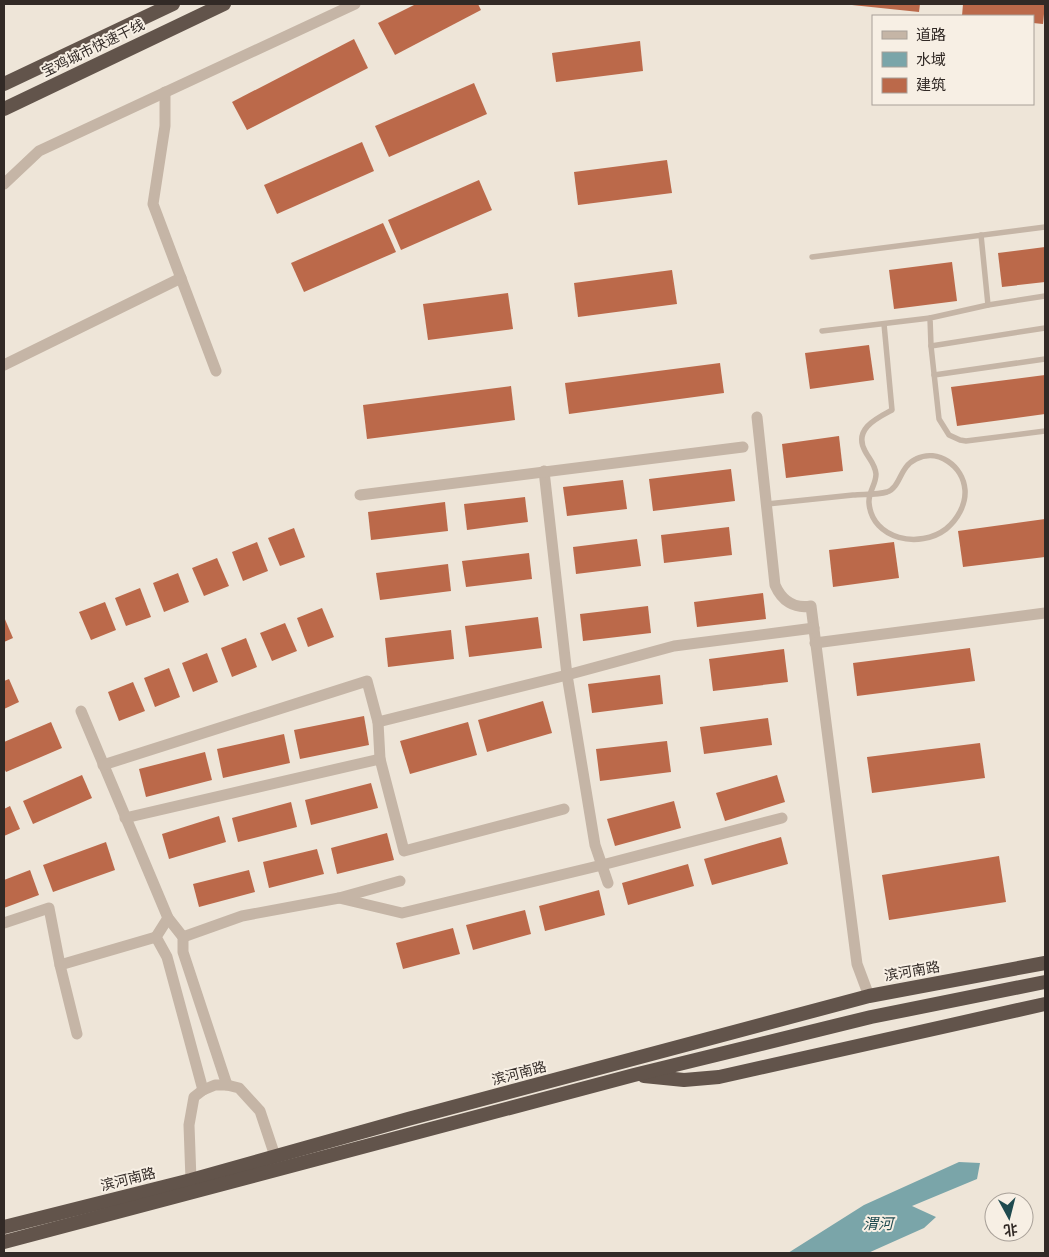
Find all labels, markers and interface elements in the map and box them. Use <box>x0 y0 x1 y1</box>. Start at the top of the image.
legend <box>872 15 1034 105</box>
street label: 宝鸡城市快速干线 <box>39 16 147 81</box>
text: 道路 <box>916 26 946 44</box>
text: 水域 <box>916 51 946 69</box>
text: 建筑 <box>916 76 946 94</box>
street label: 滨河南路 <box>883 958 941 985</box>
street label: 滨河南路 <box>490 1058 548 1089</box>
street label: 滨河南路 <box>99 1164 157 1195</box>
north arrow <box>984 1192 1034 1242</box>
water label: 渭河 <box>863 1215 896 1233</box>
text: 北 <box>1003 1220 1019 1239</box>

